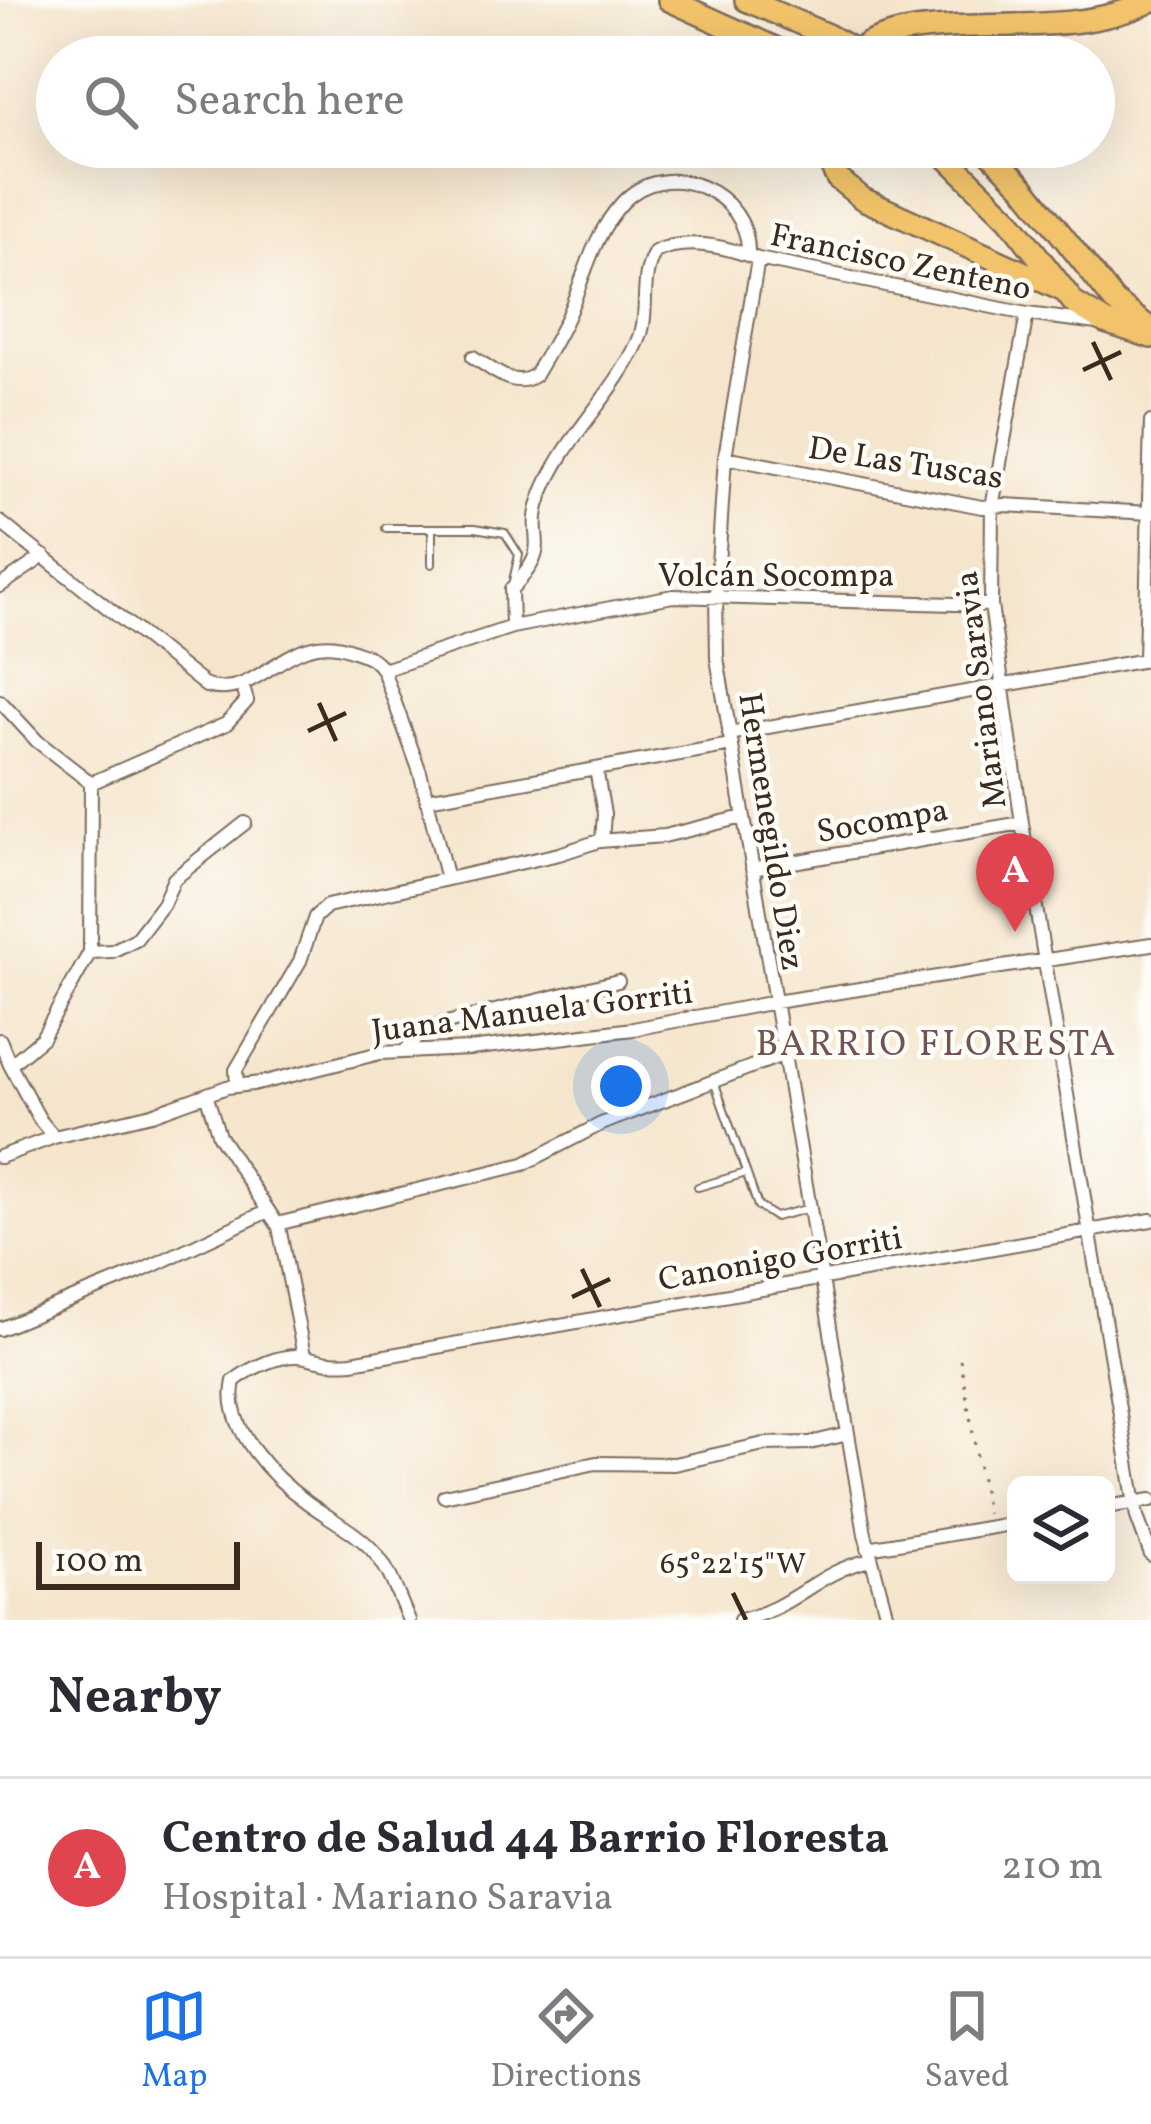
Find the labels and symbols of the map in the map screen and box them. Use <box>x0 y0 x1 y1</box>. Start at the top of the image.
street label: Francisco Zenteno <box>766 214 1035 314</box>
street label: De Las Tuscas <box>805 427 1006 503</box>
street label: Volcán Socompa <box>658 555 894 601</box>
street label: Mariano Saravia <box>946 568 1020 811</box>
street label: Hermenegildo Diez <box>724 690 814 974</box>
street label: Socompa <box>813 789 952 857</box>
pin: A <box>976 833 1054 932</box>
street label: Juana Manuela Gorriti <box>369 971 696 1057</box>
district label: BARRIO FLORESTA <box>756 1021 1118 1071</box>
your location <box>591 1056 651 1116</box>
street label: Canonigo Gorriti <box>655 1217 906 1305</box>
scale bar <box>36 1536 240 1589</box>
text: 65°22'15"W <box>660 1544 806 1586</box>

